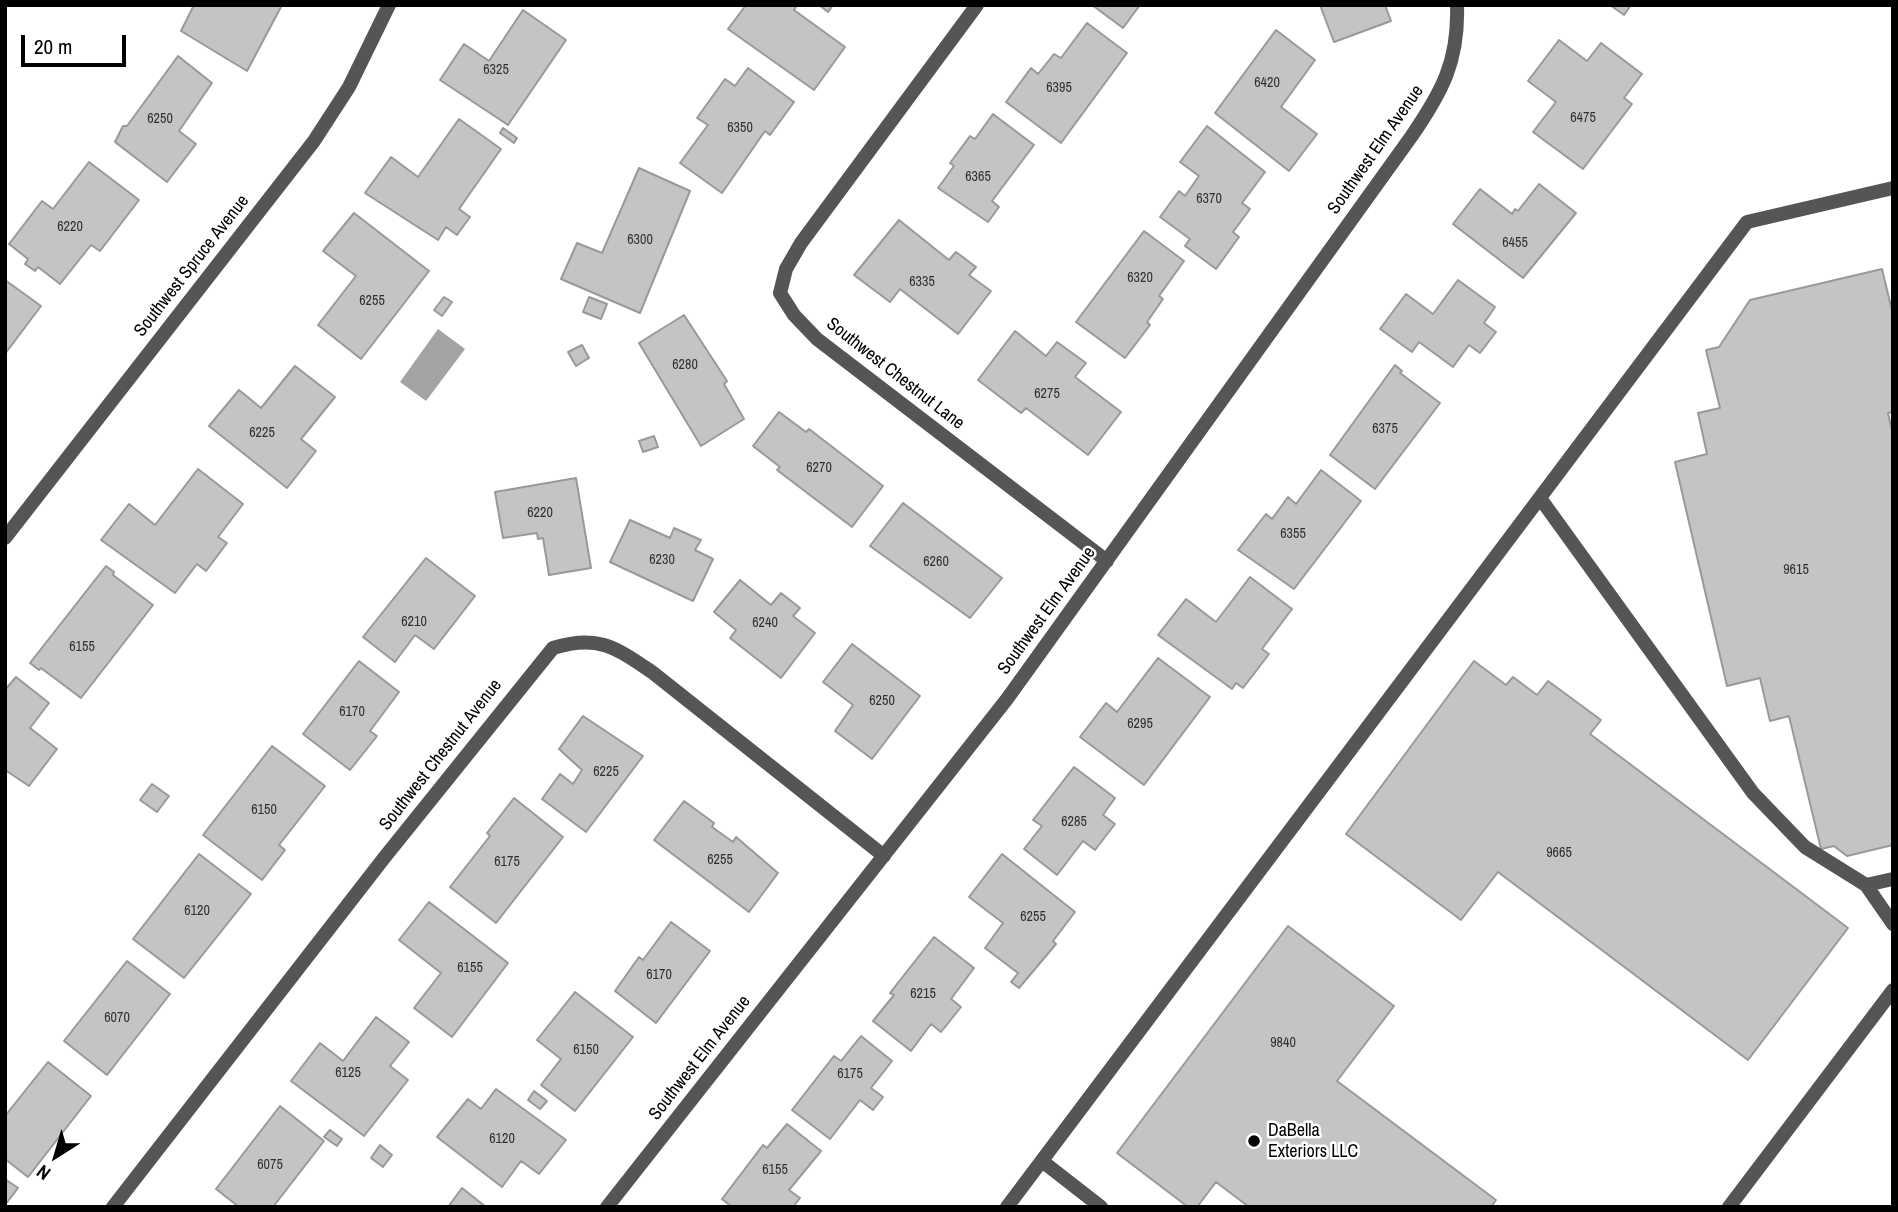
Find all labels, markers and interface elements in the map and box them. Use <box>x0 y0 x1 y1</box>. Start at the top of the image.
scale bar <box>24 21 130 65</box>
text: 20 m <box>34 32 72 61</box>
house number: 6325 <box>483 62 509 78</box>
house number: 6420 <box>1254 75 1280 91</box>
house number: 6395 <box>1046 80 1072 96</box>
street label: Southwest Elm Avenue <box>1323 81 1429 219</box>
house number: 6475 <box>1570 110 1596 126</box>
house number: 6250 <box>147 111 173 127</box>
house number: 6350 <box>727 120 753 136</box>
house number: 6365 <box>965 169 991 185</box>
street label: Southwest Spruce Avenue <box>130 191 254 341</box>
house number: 6370 <box>1196 191 1222 207</box>
house number: 6220 <box>57 219 83 235</box>
house number: 6300 <box>627 232 653 248</box>
house number: 6455 <box>1502 235 1528 251</box>
house number: 6320 <box>1127 270 1153 286</box>
house number: 6335 <box>909 274 935 290</box>
house number: 6255 <box>359 293 385 309</box>
street label: Southwest Chestnut Lane <box>822 313 968 435</box>
house number: 6280 <box>672 357 698 373</box>
house number: 6275 <box>1034 386 1060 402</box>
house number: 6375 <box>1372 421 1398 437</box>
house number: 6225 <box>249 425 275 441</box>
house number: 6270 <box>806 460 832 476</box>
house number: 6220 <box>527 505 553 521</box>
house number: 6355 <box>1280 526 1306 542</box>
street label: Southwest Elm Avenue <box>993 543 1101 679</box>
house number: 6230 <box>649 552 675 568</box>
house number: 6260 <box>923 554 949 570</box>
house number: 9615 <box>1783 562 1809 578</box>
house number: 6210 <box>401 614 427 630</box>
house number: 6240 <box>752 615 778 631</box>
house number: 6155 <box>69 639 95 655</box>
street label: Southwest Chestnut Avenue <box>375 675 507 835</box>
house number: 6250 <box>869 693 895 709</box>
house number: 6170 <box>339 704 365 720</box>
house number: 6295 <box>1127 716 1153 732</box>
house number: 6225 <box>593 764 619 780</box>
house number: 6150 <box>251 802 277 818</box>
house number: 6285 <box>1061 814 1087 830</box>
house number: 9665 <box>1546 845 1572 861</box>
house number: 6255 <box>707 852 733 868</box>
house number: 6175 <box>494 854 520 870</box>
house number: 6120 <box>184 903 210 919</box>
house number: 6255 <box>1020 909 1046 925</box>
house number: 6155 <box>457 960 483 976</box>
house number: 6170 <box>646 967 672 983</box>
house number: 6215 <box>910 986 936 1002</box>
street label: Southwest Elm Avenue <box>645 991 755 1125</box>
house number: 6070 <box>104 1010 130 1026</box>
house number: 9840 <box>1270 1035 1296 1051</box>
house number: 6150 <box>573 1042 599 1058</box>
house number: 6125 <box>335 1065 361 1081</box>
house number: 6175 <box>837 1066 863 1082</box>
place label: DaBella Exteriors LLC <box>1268 1120 1358 1162</box>
north arrow <box>21 1121 91 1191</box>
house number: 6120 <box>489 1131 515 1147</box>
marker: DaBella Exteriors LLC <box>1246 1133 1262 1149</box>
house number: 6075 <box>257 1157 283 1173</box>
text: N <box>31 1159 56 1187</box>
house number: 6155 <box>762 1162 788 1178</box>

